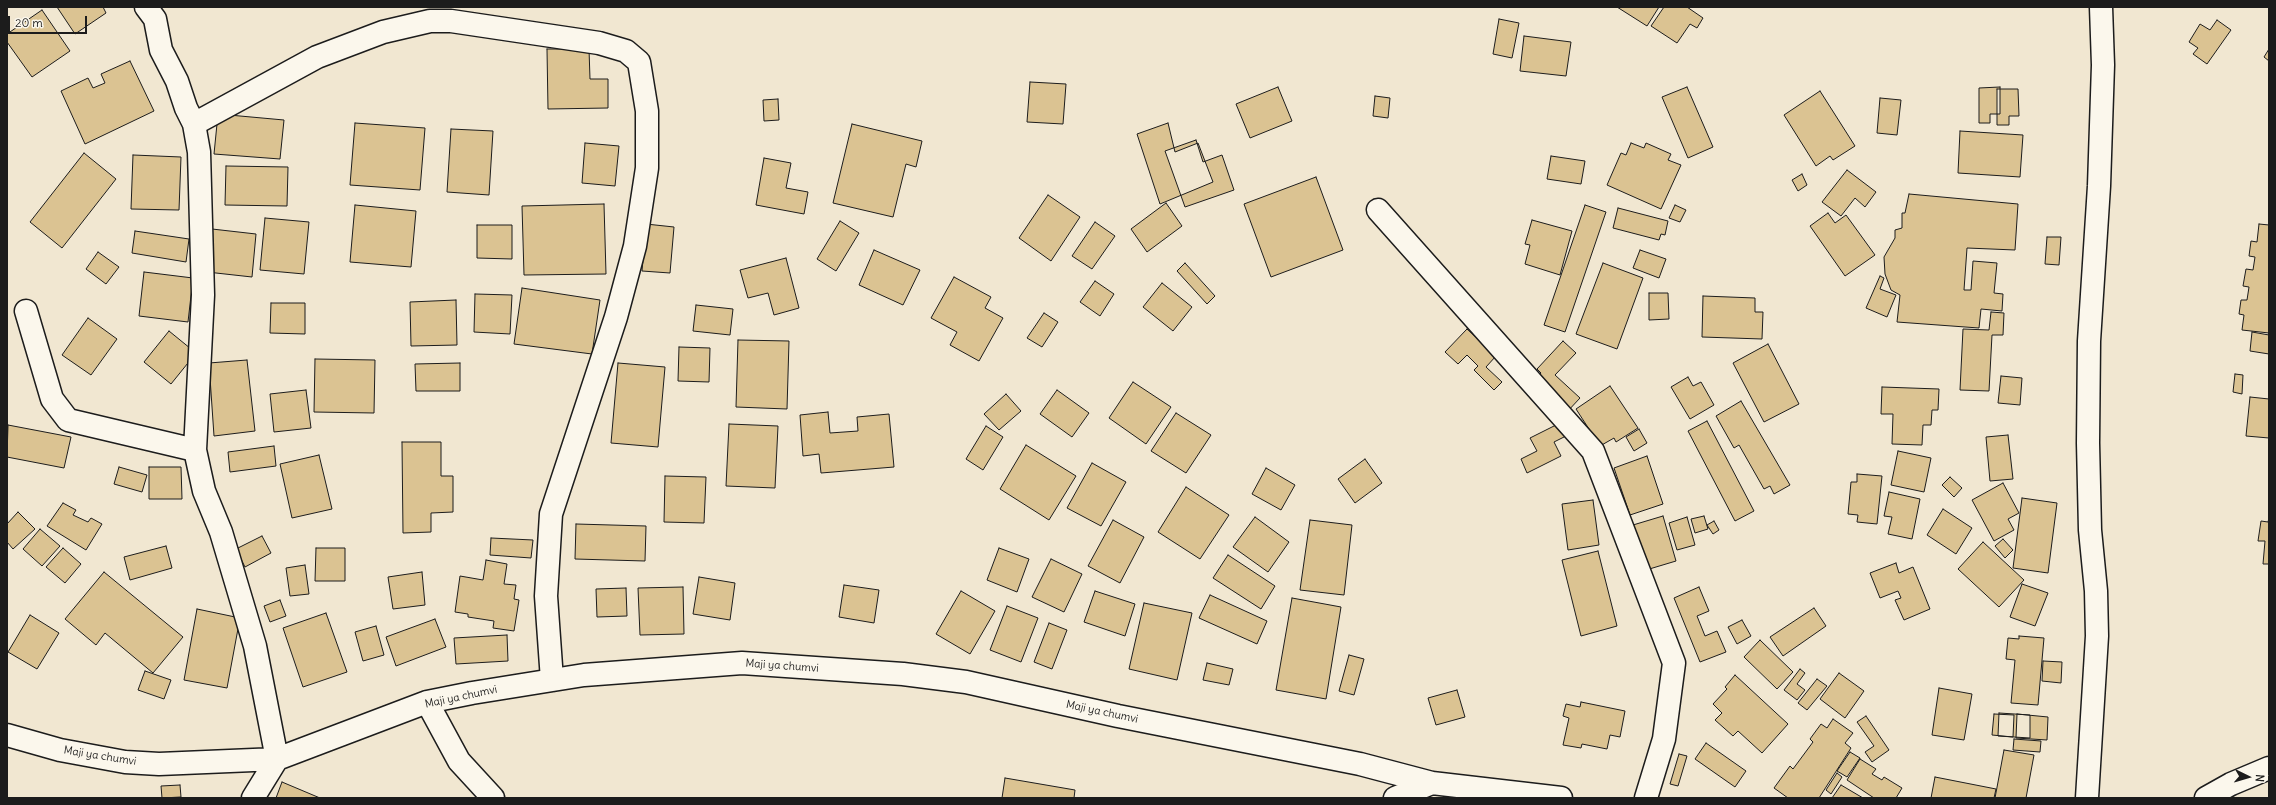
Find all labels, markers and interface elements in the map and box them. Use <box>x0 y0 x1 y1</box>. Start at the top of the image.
scale bar <box>10 8 89 34</box>
text: 20 m <box>15 15 43 30</box>
street label: Maji ya chumvi <box>745 657 819 675</box>
street label: Maji ya chumvi <box>424 683 498 711</box>
street label: Maji ya chumvi <box>1065 698 1139 726</box>
street label: Maji ya chumvi <box>63 744 137 768</box>
north arrow <box>2228 757 2268 797</box>
text: N <box>2253 774 2267 782</box>

